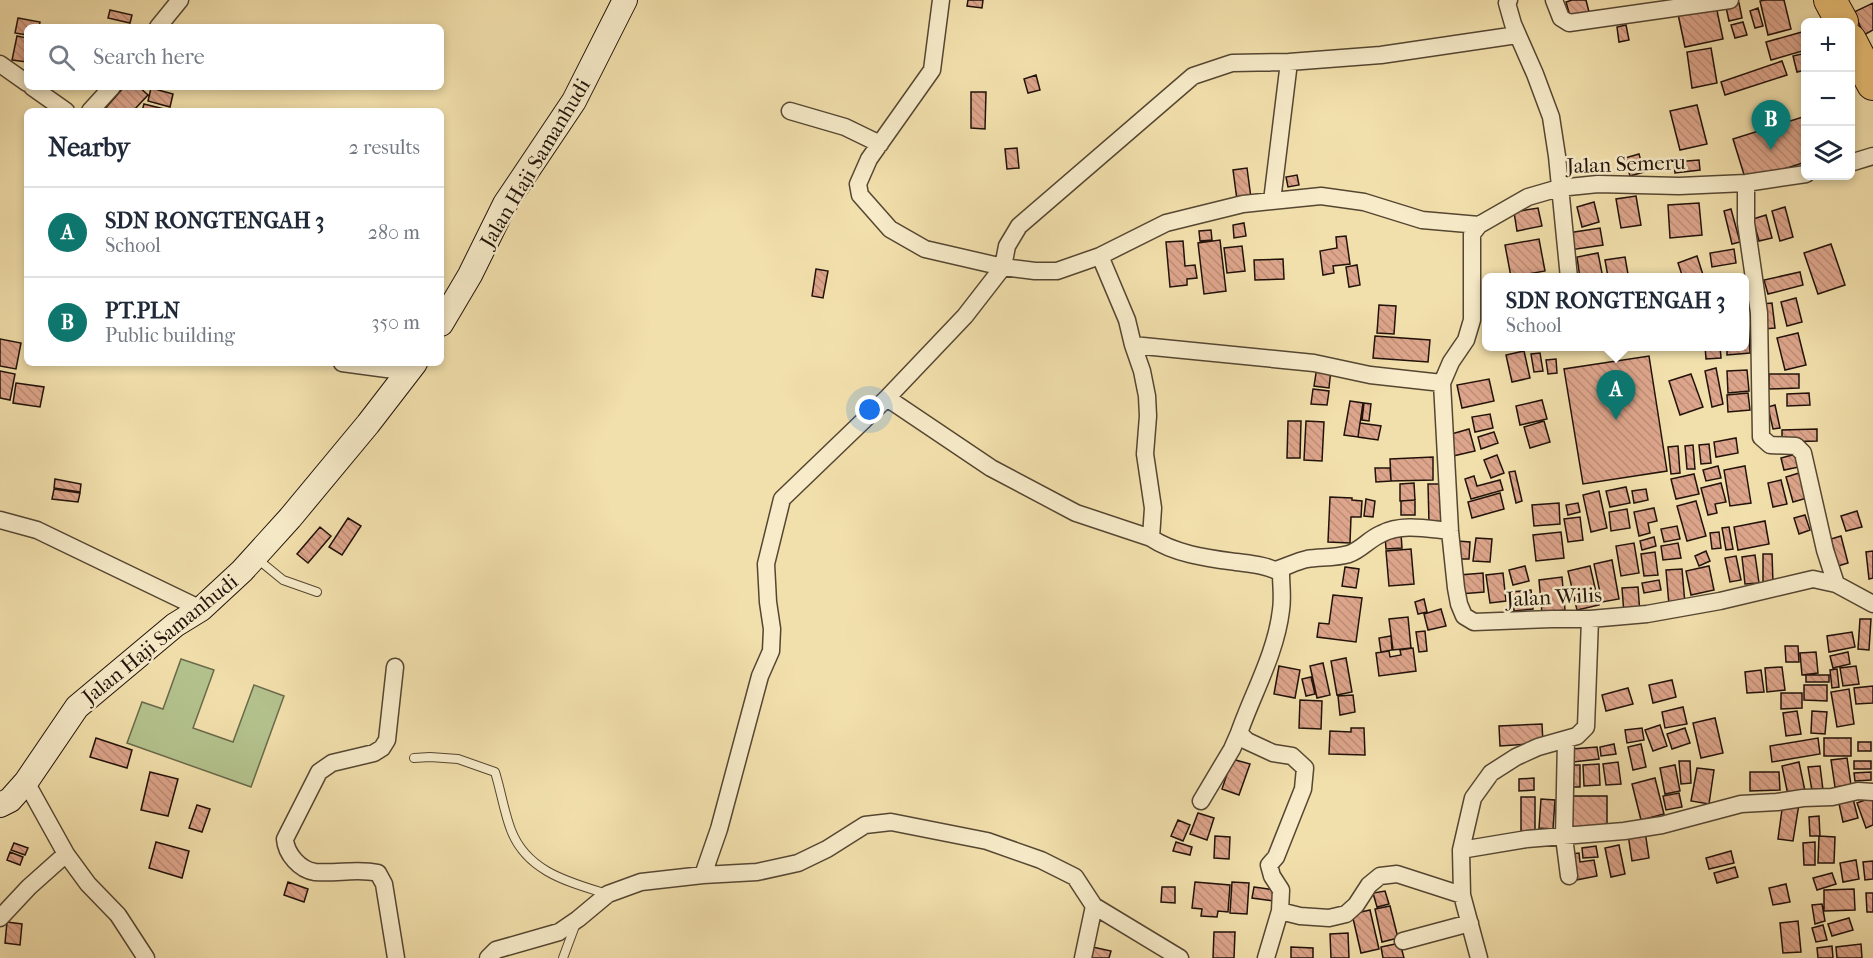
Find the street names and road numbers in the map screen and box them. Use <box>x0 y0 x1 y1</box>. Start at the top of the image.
street label: Jalan Haji Samanhudi <box>474 74 595 253</box>
street label: Jalan Semeru <box>1564 150 1686 178</box>
street label: Jalan Haji Samanhudi <box>76 569 242 710</box>
street label: Jalan Wilis <box>1504 582 1603 612</box>

